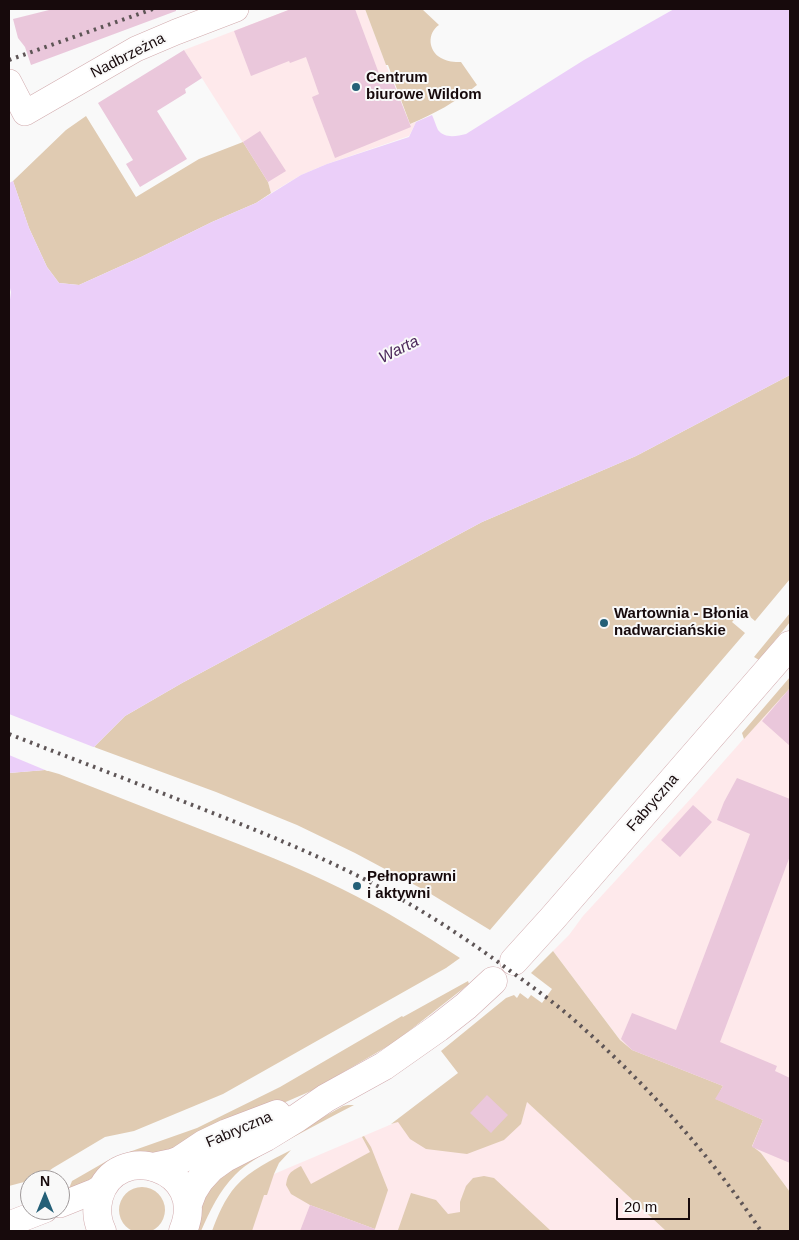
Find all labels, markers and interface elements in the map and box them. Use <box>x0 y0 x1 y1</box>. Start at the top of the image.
street label: Nadbrzeżna <box>88 30 168 82</box>
place label: Centrum biurowe Wildom <box>366 69 482 104</box>
marker: Centrum biurowe Wildom <box>350 81 362 93</box>
water label: Warta <box>376 332 422 368</box>
place label: Wartownia - Błonia nadwarciańskie <box>614 605 748 640</box>
marker: Wartownia - Błonia nadwarciańskie <box>598 617 610 629</box>
street label: Fabryczna <box>623 771 683 835</box>
place label: Pełnoprawni i aktywni <box>367 868 456 903</box>
marker: Pełnoprawni i aktywni <box>351 880 363 892</box>
street label: Fabryczna <box>203 1108 275 1152</box>
north arrow <box>20 1170 70 1220</box>
text: N <box>40 1173 50 1189</box>
scale bar <box>619 1188 693 1220</box>
text: 20 m <box>624 1198 657 1215</box>

